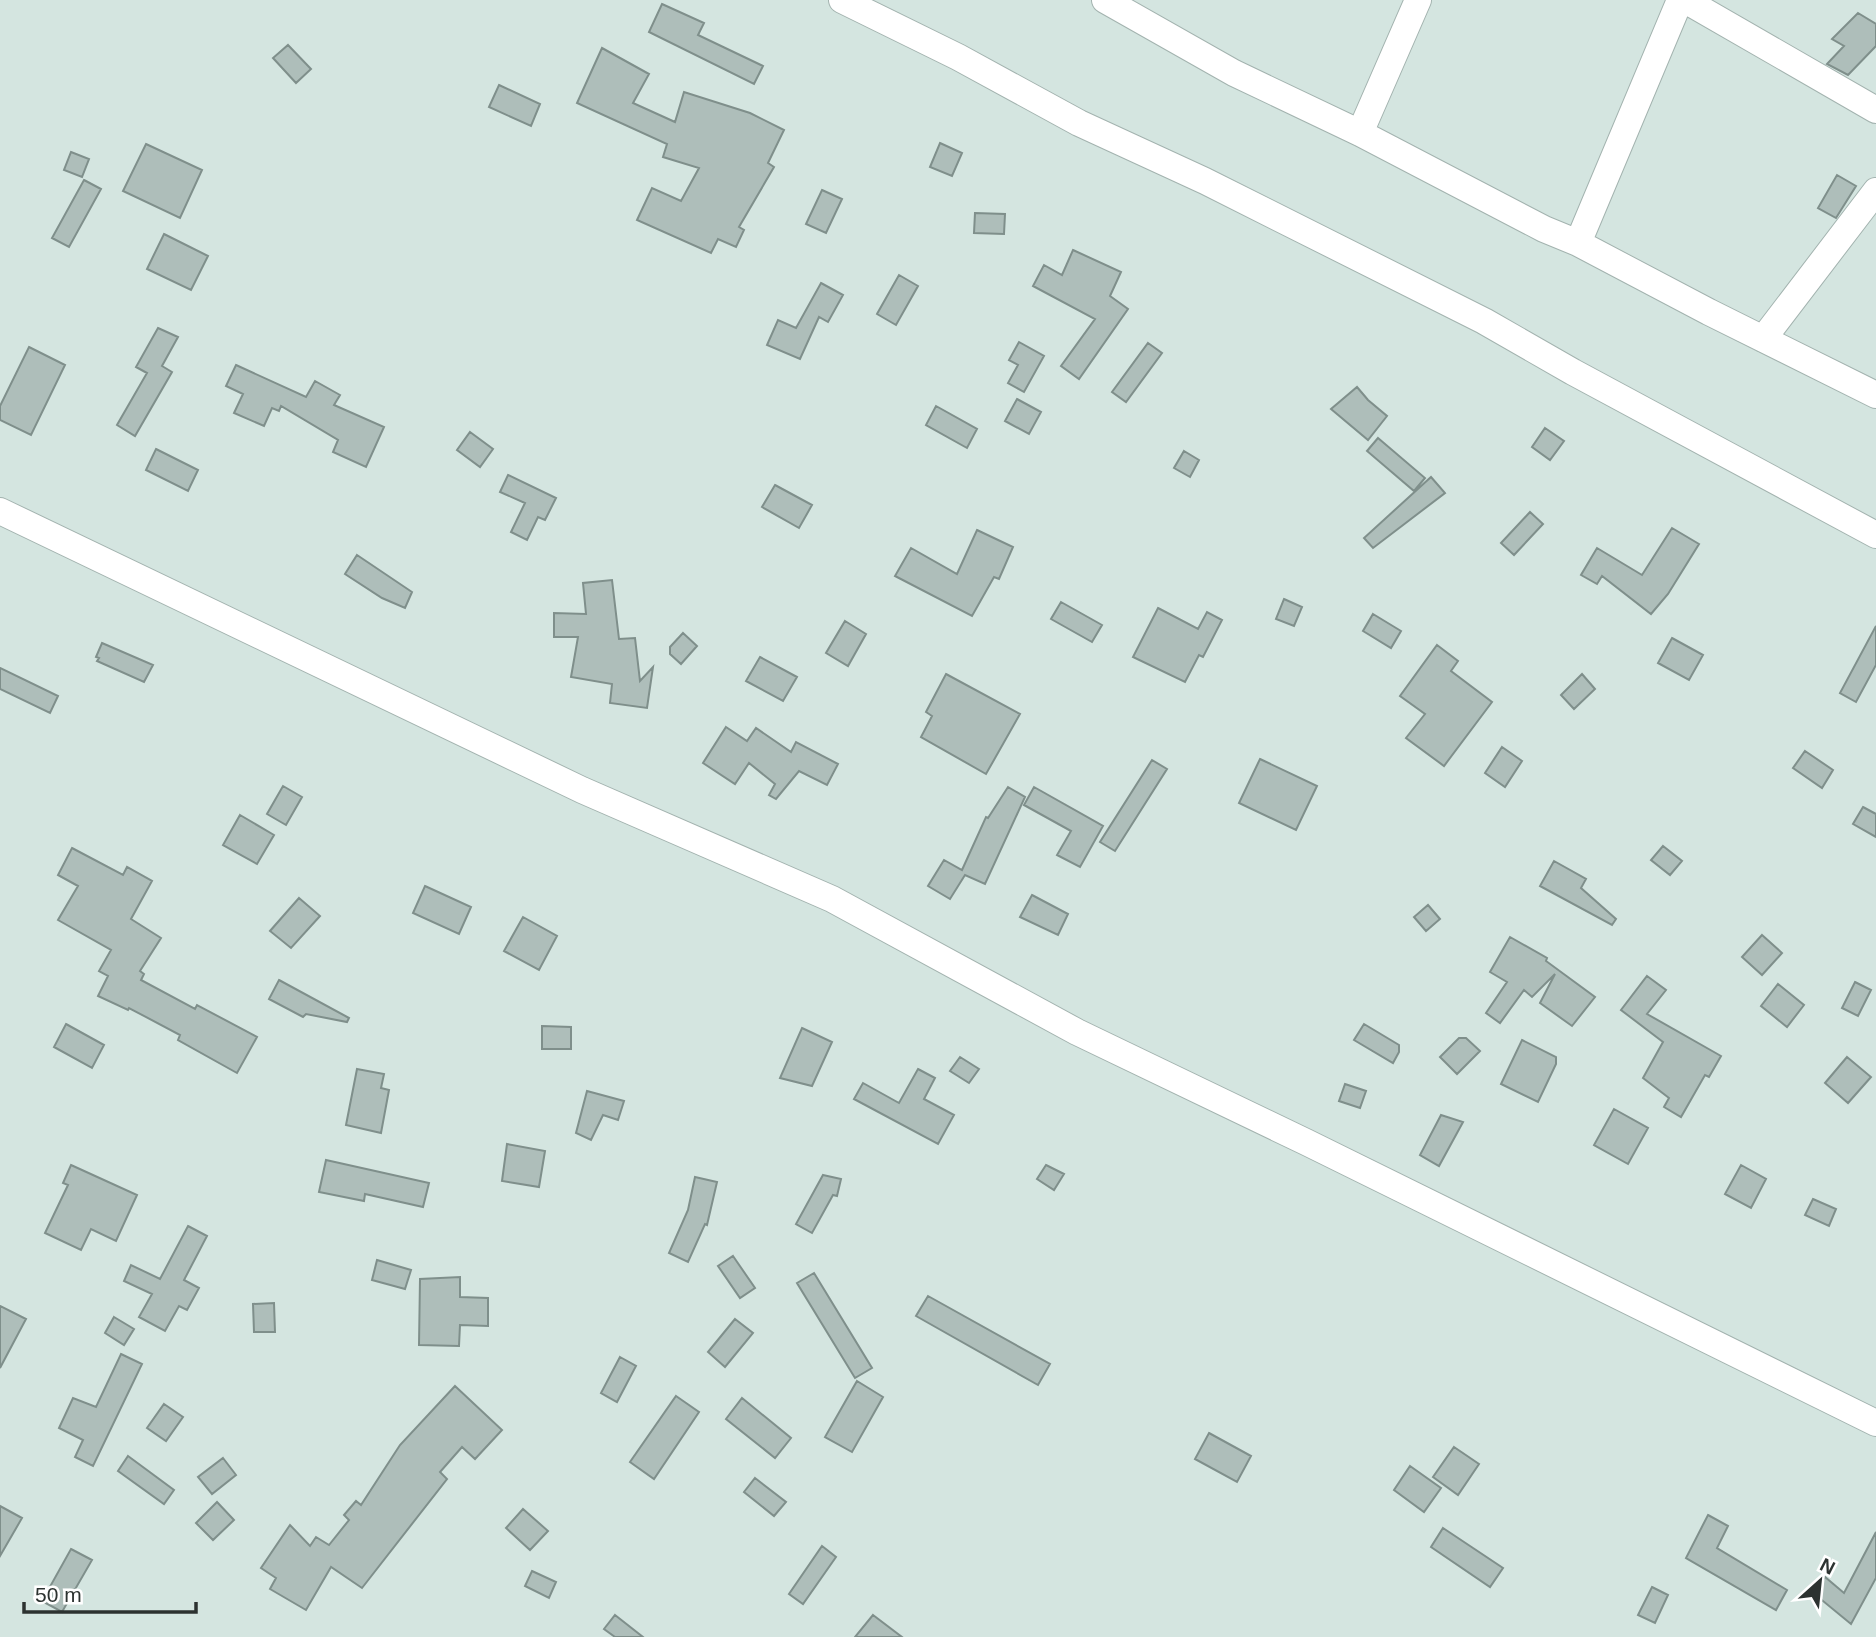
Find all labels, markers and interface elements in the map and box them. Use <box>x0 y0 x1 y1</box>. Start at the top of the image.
north arrow <box>1785 1546 1855 1616</box>
text: N <box>1817 1554 1838 1579</box>
scale bar <box>24 1570 196 1614</box>
text: 50 m <box>35 1583 82 1606</box>

